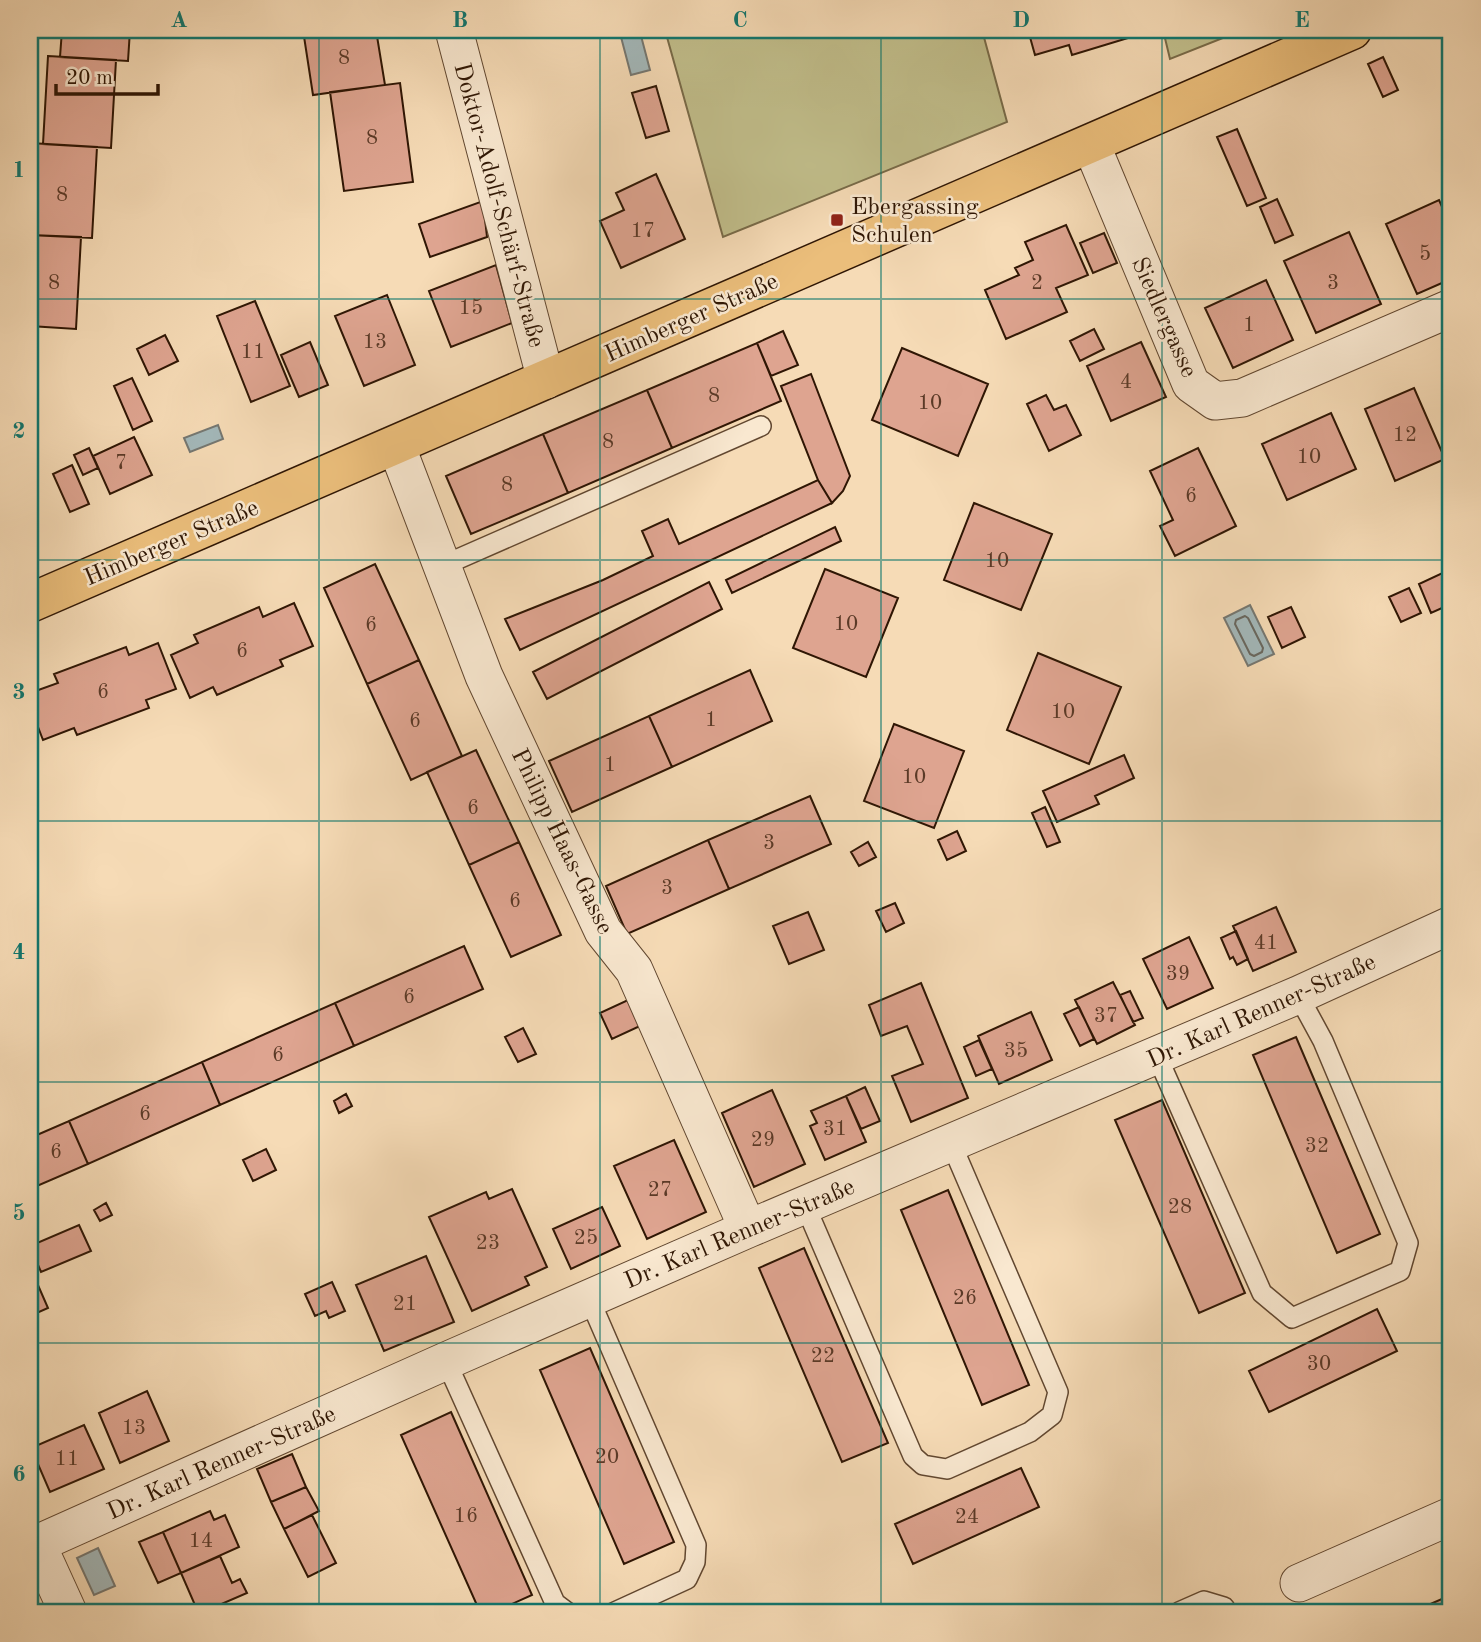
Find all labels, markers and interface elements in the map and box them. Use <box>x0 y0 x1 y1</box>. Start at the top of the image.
text: A <box>170 9 188 32</box>
text: B <box>452 9 468 32</box>
text: C <box>732 9 748 32</box>
text: D <box>1012 9 1030 32</box>
text: E <box>1294 9 1310 32</box>
house number: 8 <box>338 48 350 69</box>
scale bar <box>56 52 158 96</box>
street label: Doktor-Adolf-Schärf-Straße <box>448 61 548 350</box>
text: 20 m <box>66 68 113 89</box>
house number: 8 <box>366 128 378 149</box>
text: 1 <box>12 159 26 182</box>
house number: 8 <box>56 185 68 206</box>
place label: Ebergassing Schulen <box>851 196 979 248</box>
marker: Ebergassing Schulen <box>829 212 845 228</box>
house number: 17 <box>631 221 655 242</box>
house number: 5 <box>1419 244 1431 265</box>
street label: Siedlergasse <box>1126 254 1200 382</box>
street label: Himberger Straße <box>602 270 782 368</box>
house number: 8 <box>48 273 60 294</box>
house number: 2 <box>1031 273 1043 294</box>
house number: 3 <box>1327 273 1339 294</box>
house number: 15 <box>459 298 483 319</box>
house number: 1 <box>1243 315 1255 336</box>
house number: 13 <box>363 332 387 353</box>
house number: 11 <box>241 342 265 363</box>
house number: 4 <box>1120 372 1132 393</box>
house number: 8 <box>708 386 720 407</box>
house number: 10 <box>918 393 942 414</box>
text: 2 <box>12 420 26 443</box>
house number: 12 <box>1393 425 1417 446</box>
house number: 8 <box>602 432 614 453</box>
house number: 10 <box>1297 447 1321 468</box>
house number: 7 <box>115 453 127 474</box>
house number: 8 <box>501 475 513 496</box>
house number: 6 <box>1185 486 1197 507</box>
street label: Himberger Straße <box>81 496 262 591</box>
house number: 10 <box>985 551 1009 572</box>
house number: 10 <box>834 614 858 635</box>
house number: 6 <box>365 615 377 636</box>
house number: 6 <box>236 641 248 662</box>
text: 3 <box>12 681 26 704</box>
house number: 6 <box>97 682 109 703</box>
house number: 10 <box>1051 702 1075 723</box>
house number: 1 <box>705 710 717 731</box>
house number: 6 <box>409 711 421 732</box>
street label: Philipp Haas-Gasse <box>506 745 617 939</box>
house number: 1 <box>604 755 616 776</box>
house number: 10 <box>902 767 926 788</box>
house number: 6 <box>467 798 479 819</box>
house number: 3 <box>763 833 775 854</box>
house number: 3 <box>661 878 673 899</box>
house number: 6 <box>509 891 521 912</box>
house number: 41 <box>1254 933 1278 954</box>
text: 4 <box>12 941 26 964</box>
street label: Dr. Karl Renner-Straße <box>1144 951 1380 1073</box>
house number: 39 <box>1166 964 1190 985</box>
house number: 6 <box>403 987 415 1008</box>
house number: 37 <box>1094 1006 1118 1027</box>
house number: 35 <box>1004 1041 1028 1062</box>
house number: 6 <box>272 1045 284 1066</box>
house number: 6 <box>139 1104 151 1125</box>
house number: 31 <box>823 1119 847 1140</box>
house number: 29 <box>751 1130 775 1151</box>
house number: 32 <box>1305 1136 1329 1157</box>
house number: 6 <box>50 1142 62 1163</box>
street label: Dr. Karl Renner-Straße <box>621 1175 858 1294</box>
house number: 27 <box>648 1180 672 1201</box>
house number: 28 <box>1168 1197 1192 1218</box>
text: 5 <box>12 1202 26 1225</box>
house number: 25 <box>574 1228 598 1249</box>
house number: 23 <box>476 1233 500 1254</box>
house number: 26 <box>953 1288 977 1309</box>
house number: 21 <box>393 1294 417 1315</box>
house number: 22 <box>811 1346 835 1367</box>
house number: 30 <box>1307 1354 1331 1375</box>
street label: Dr. Karl Renner-Straße <box>104 1403 340 1525</box>
house number: 13 <box>122 1418 146 1439</box>
house number: 20 <box>595 1447 619 1468</box>
house number: 11 <box>55 1449 79 1470</box>
text: 6 <box>12 1463 26 1486</box>
house number: 16 <box>454 1506 478 1527</box>
house number: 24 <box>955 1507 979 1528</box>
house number: 14 <box>189 1531 213 1552</box>

